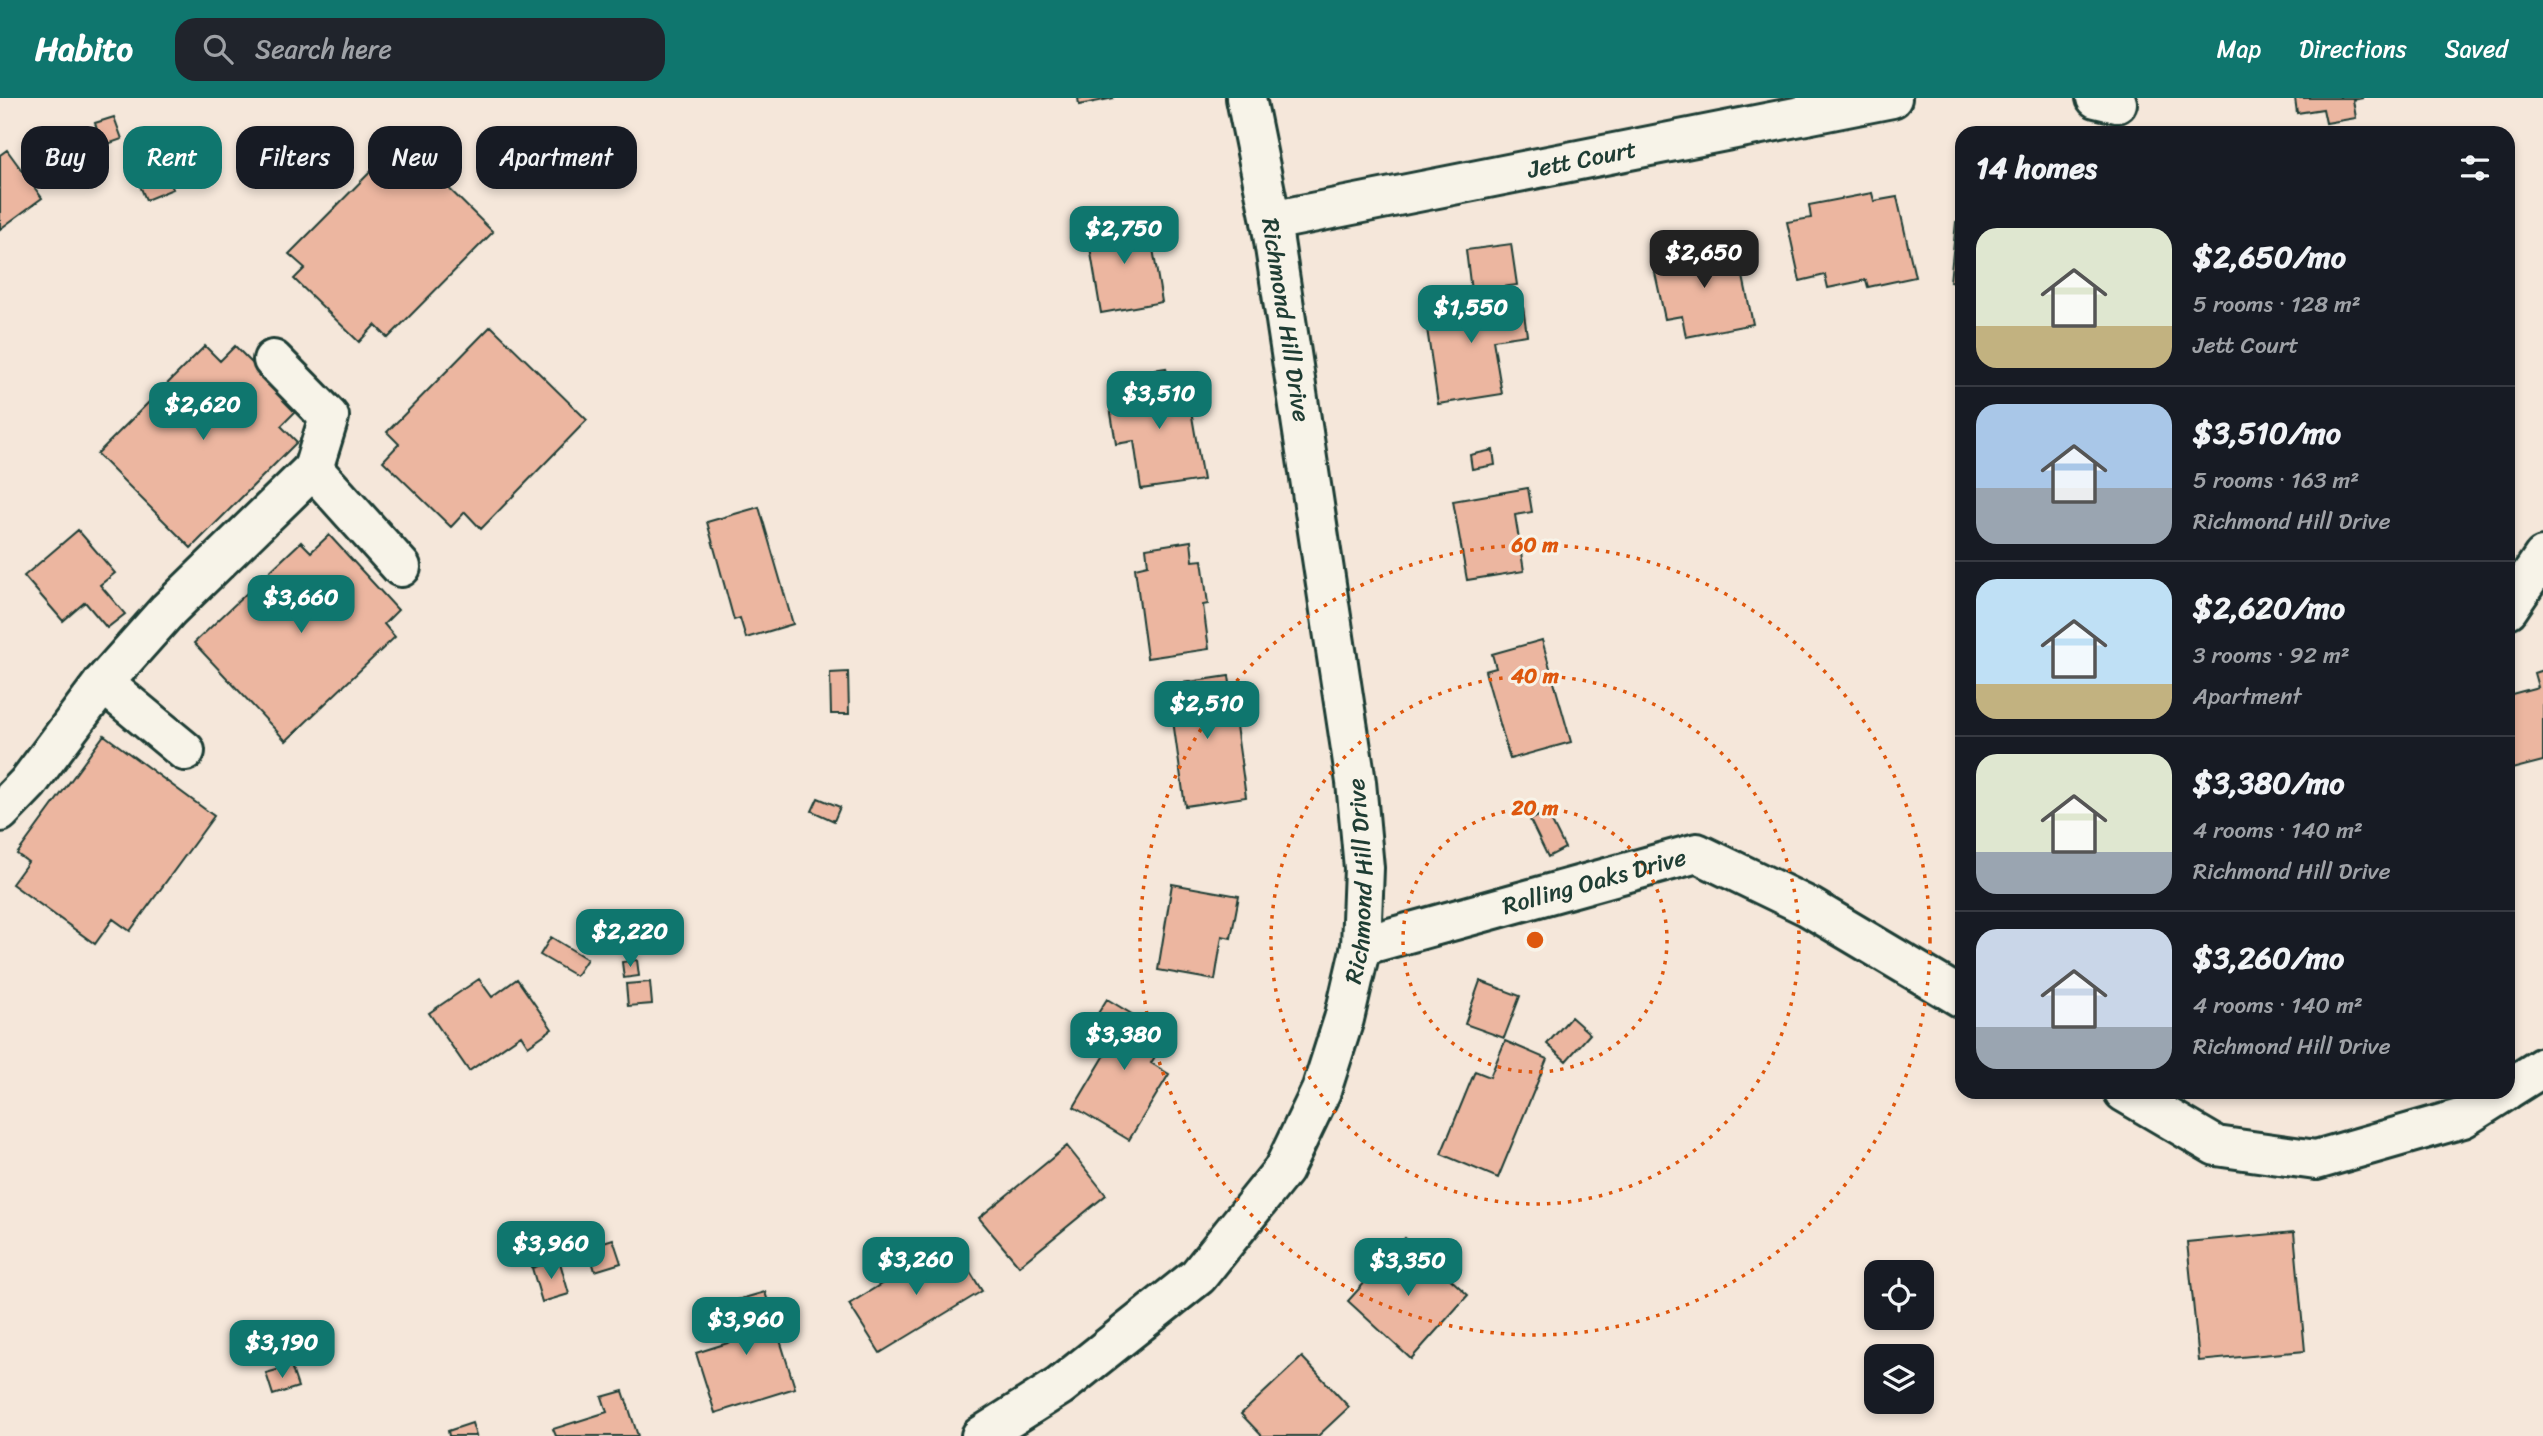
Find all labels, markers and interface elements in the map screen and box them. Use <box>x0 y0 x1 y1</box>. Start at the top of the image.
search box <box>175 18 665 81</box>
text: Habito <box>35 20 133 78</box>
text: Search here <box>255 26 392 72</box>
text: Map <box>2217 28 2261 70</box>
text: Directions <box>2299 28 2407 70</box>
text: Saved <box>2445 28 2508 70</box>
icon: search <box>199 30 237 68</box>
chip: Buy <box>21 126 109 189</box>
chip: Rent <box>123 126 222 189</box>
chip: Filters <box>236 126 354 189</box>
chip: New <box>368 126 462 189</box>
chip: Apartment <box>476 126 637 189</box>
street label: Jett Court <box>1523 128 1640 191</box>
text: 14 homes <box>1976 141 2097 195</box>
icon: filters <box>2456 149 2494 187</box>
pin: $2,750 <box>1067 206 1181 266</box>
text: $2,750 <box>1086 208 1162 249</box>
street label: Richmond Hill Drive <box>1249 215 1323 425</box>
pin: $2,650 <box>1647 230 1761 290</box>
text: $2,650/mo <box>2193 230 2346 284</box>
text: $2,650 <box>1666 232 1742 273</box>
icon: home <box>2032 256 2116 340</box>
text: 5 rooms · 128 m² <box>2193 284 2361 325</box>
pin: $1,550 <box>1414 286 1528 345</box>
text: $1,550 <box>1434 287 1508 328</box>
text: Jett Court <box>2193 325 2298 366</box>
pin: $3,510 <box>1102 372 1216 431</box>
text: $3,510 <box>1123 373 1195 414</box>
pin: $2,620 <box>146 382 260 442</box>
text: $2,620 <box>165 384 241 425</box>
text: $3,510/mo <box>2193 406 2341 460</box>
icon: home <box>2032 432 2116 516</box>
text: 5 rooms · 163 m² <box>2193 460 2359 501</box>
text: Richmond Hill Drive <box>2193 501 2390 542</box>
text: 60 m <box>1511 526 1559 564</box>
pin: $3,660 <box>244 575 358 635</box>
text: $3,660 <box>264 577 338 618</box>
text: $2,620/mo <box>2193 581 2345 635</box>
icon: home <box>2032 607 2116 691</box>
text: 3 rooms · 92 m² <box>2193 635 2350 676</box>
text: 40 m <box>1510 657 1560 695</box>
text: Apartment <box>2193 676 2302 717</box>
pin: $2,510 <box>1150 682 1264 741</box>
text: $2,510 <box>1170 683 1244 724</box>
text: $3,380/mo <box>2193 756 2344 810</box>
street label: Richmond Hill Drive <box>1332 776 1386 988</box>
icon: home <box>2032 782 2116 866</box>
text: 20 m <box>1511 789 1559 827</box>
text: 4 rooms · 140 m² <box>2193 810 2363 851</box>
street label: Rolling Oaks Drive <box>1497 836 1691 927</box>
text: Richmond Hill Drive <box>2193 851 2390 892</box>
pin: $2,220 <box>573 910 687 969</box>
text: $2,220 <box>592 911 668 952</box>
centre of rings <box>1523 928 1547 952</box>
text: $3,260/mo <box>2193 931 2344 985</box>
icon: home <box>2032 957 2116 1041</box>
text: 4 rooms · 140 m² <box>2193 985 2363 1026</box>
pin: $3,380 <box>1067 1012 1181 1072</box>
text: $3,380 <box>1086 1014 1162 1055</box>
text: Richmond Hill Drive <box>2193 1026 2390 1067</box>
pin: $3,960 <box>494 1222 608 1281</box>
text: $3,960 <box>513 1223 589 1264</box>
pin: $3,260 <box>859 1238 973 1297</box>
pin: $3,350 <box>1351 1238 1465 1298</box>
text: $3,260 <box>878 1239 954 1280</box>
text: $3,350 <box>1370 1240 1446 1281</box>
map controls <box>1864 1260 1934 1414</box>
button: locate <box>1864 1260 1934 1330</box>
pin: $3,960 <box>689 1298 803 1357</box>
text: $3,960 <box>708 1299 784 1340</box>
pin: $3,190 <box>225 1320 339 1380</box>
text: $3,190 <box>246 1322 318 1363</box>
button: layers <box>1864 1344 1934 1414</box>

